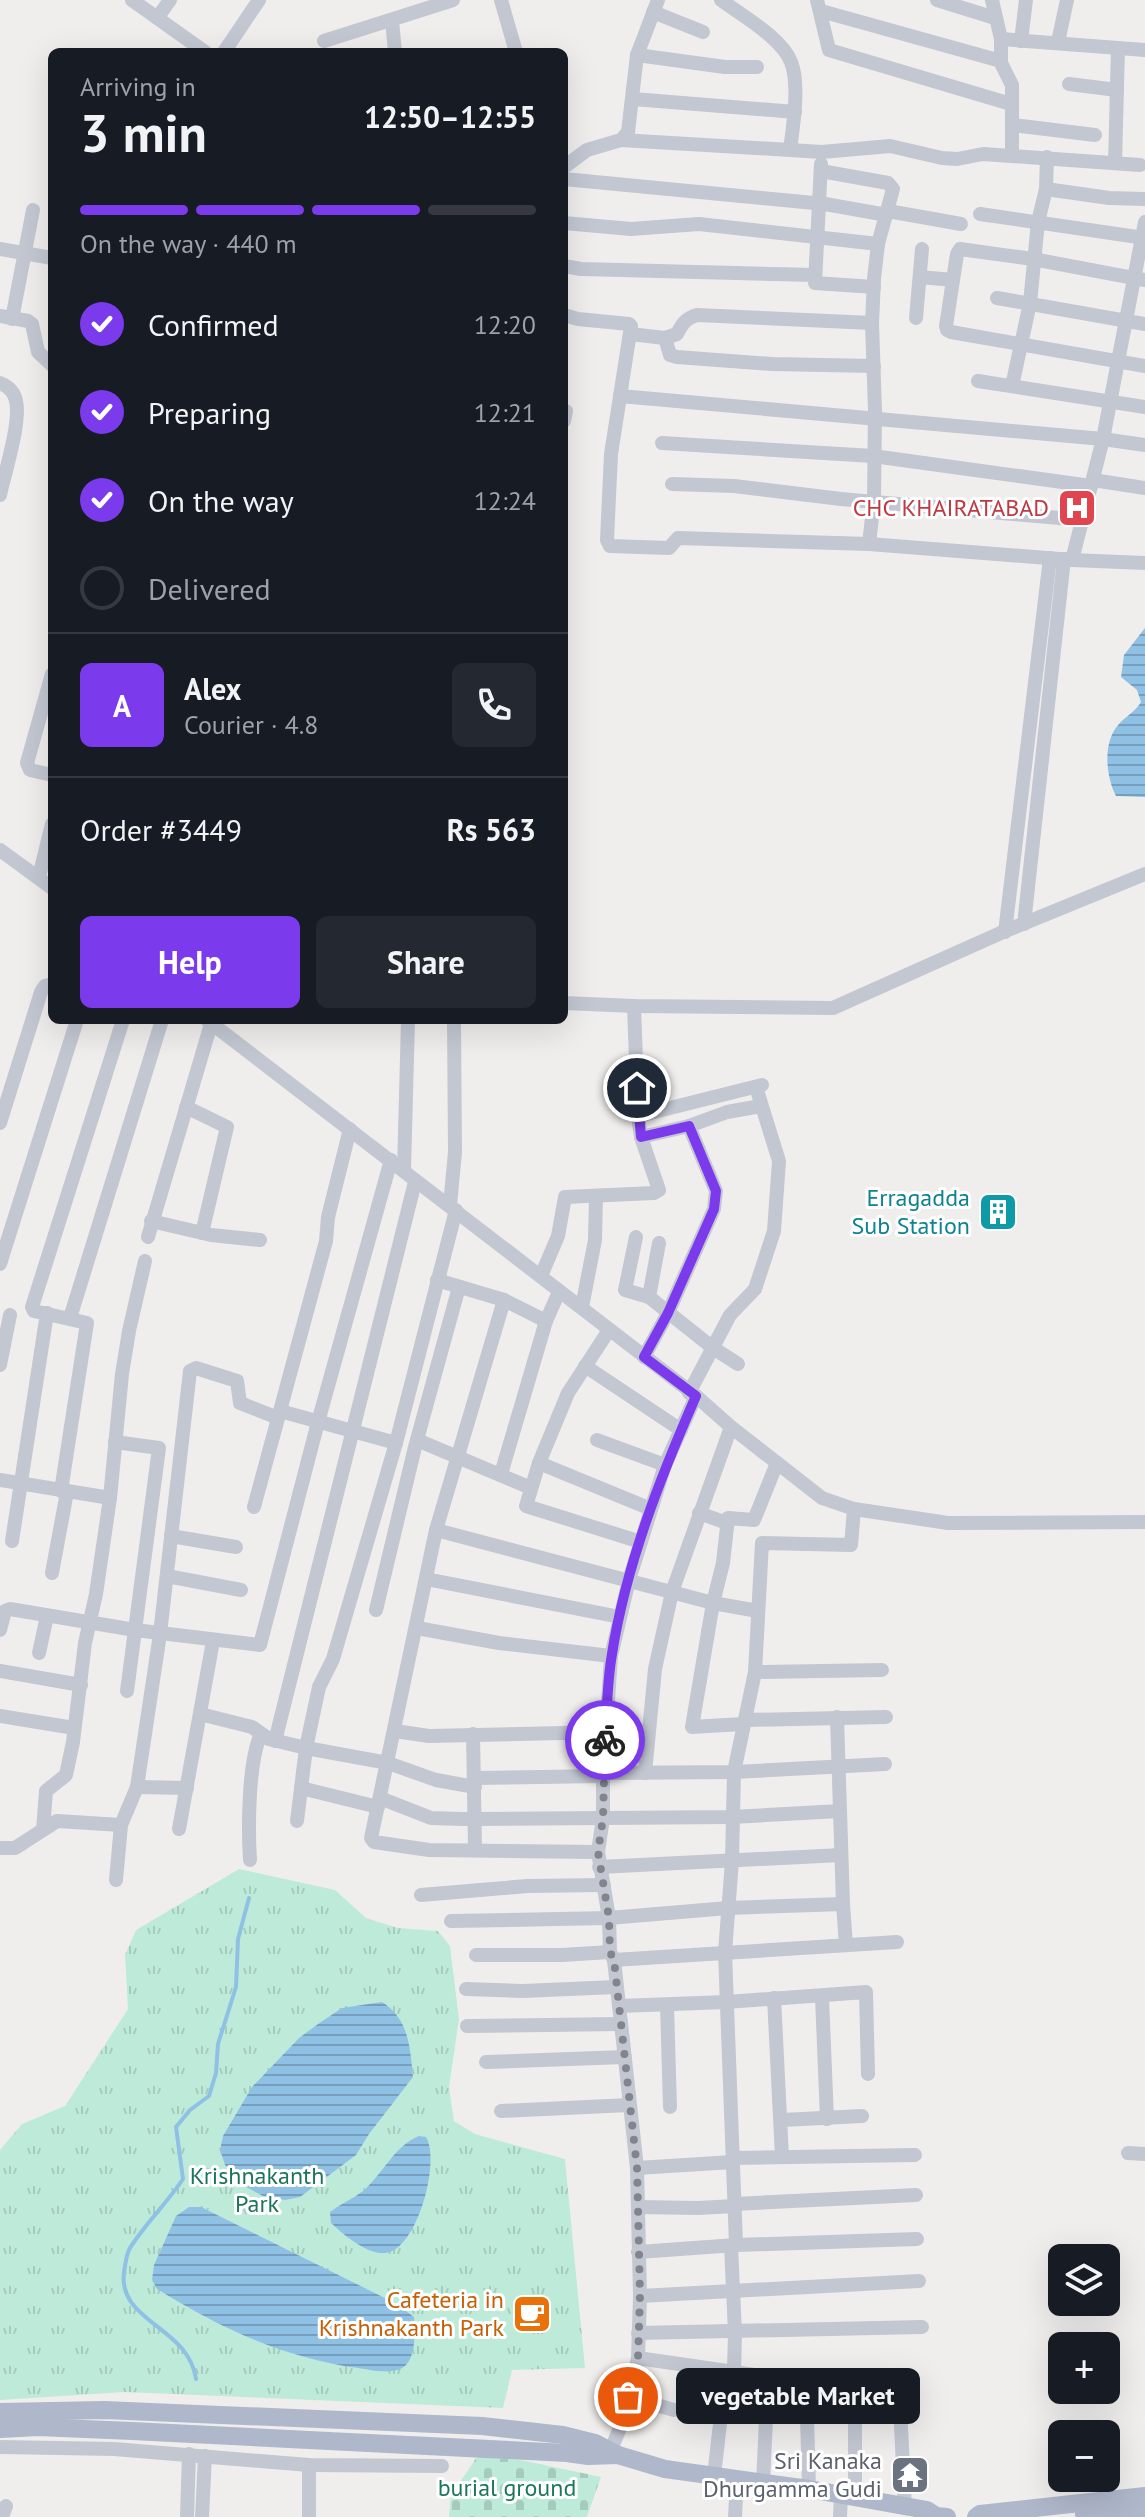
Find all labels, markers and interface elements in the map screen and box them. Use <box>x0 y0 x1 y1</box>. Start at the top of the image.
text: Arriving in <box>80 70 196 103</box>
text: 12:50–12:55 <box>364 97 536 136</box>
text: 3 min <box>80 99 207 166</box>
text: On the way · 440 m <box>80 227 297 260</box>
icon: check <box>80 302 124 346</box>
text: Confirmed <box>148 305 279 344</box>
text: 12:20 <box>474 308 536 341</box>
icon: check <box>80 390 124 434</box>
text: Preparing <box>148 393 271 432</box>
text: 12:21 <box>474 396 536 429</box>
icon: check <box>80 478 124 522</box>
text: On the way <box>148 481 294 520</box>
text: 12:24 <box>474 484 536 517</box>
hospital icon: CHC KHAIRATABAD <box>1056 487 1098 529</box>
place label: CHC KHAIRATABAD <box>853 492 1049 523</box>
text: Delivered <box>148 569 271 608</box>
button: phone <box>452 663 536 747</box>
text: Alex <box>184 669 241 708</box>
text: A <box>113 686 131 725</box>
text: Courier · 4.8 <box>184 708 318 741</box>
text: Order #3449 <box>80 810 242 849</box>
text: Rs 563 <box>447 810 536 849</box>
button: Help <box>80 916 300 1008</box>
button: Share <box>316 916 536 1008</box>
pin <box>603 1054 671 1122</box>
icon: home <box>615 1066 659 1110</box>
place label: Erragadda Sub Station <box>852 1182 970 1241</box>
building icon: Erragadda Sub Station <box>977 1191 1019 1233</box>
courier <box>565 1700 645 1780</box>
icon: bike <box>583 1718 627 1762</box>
park label: Krishnakanth Park <box>190 2160 324 2219</box>
map controls <box>1048 2244 1120 2492</box>
button: layers <box>1048 2244 1120 2316</box>
place label: Cafeteria in Krishnakanth Park <box>319 2284 504 2343</box>
cafe icon: Cafeteria in Krishnakanth Park <box>511 2293 553 2335</box>
button: + <box>1048 2332 1120 2404</box>
pin <box>594 2363 662 2431</box>
callout: vegetable Market <box>676 2369 920 2425</box>
icon: bag <box>606 2375 650 2419</box>
text: vegetable Market <box>701 2379 895 2412</box>
button: − <box>1048 2420 1120 2492</box>
place label: Sri Kanaka Dhurgamma Gudi <box>703 2445 882 2504</box>
temple icon: Sri Kanaka Dhurgamma Gudi <box>889 2454 931 2496</box>
park label: burial ground <box>438 2472 576 2503</box>

